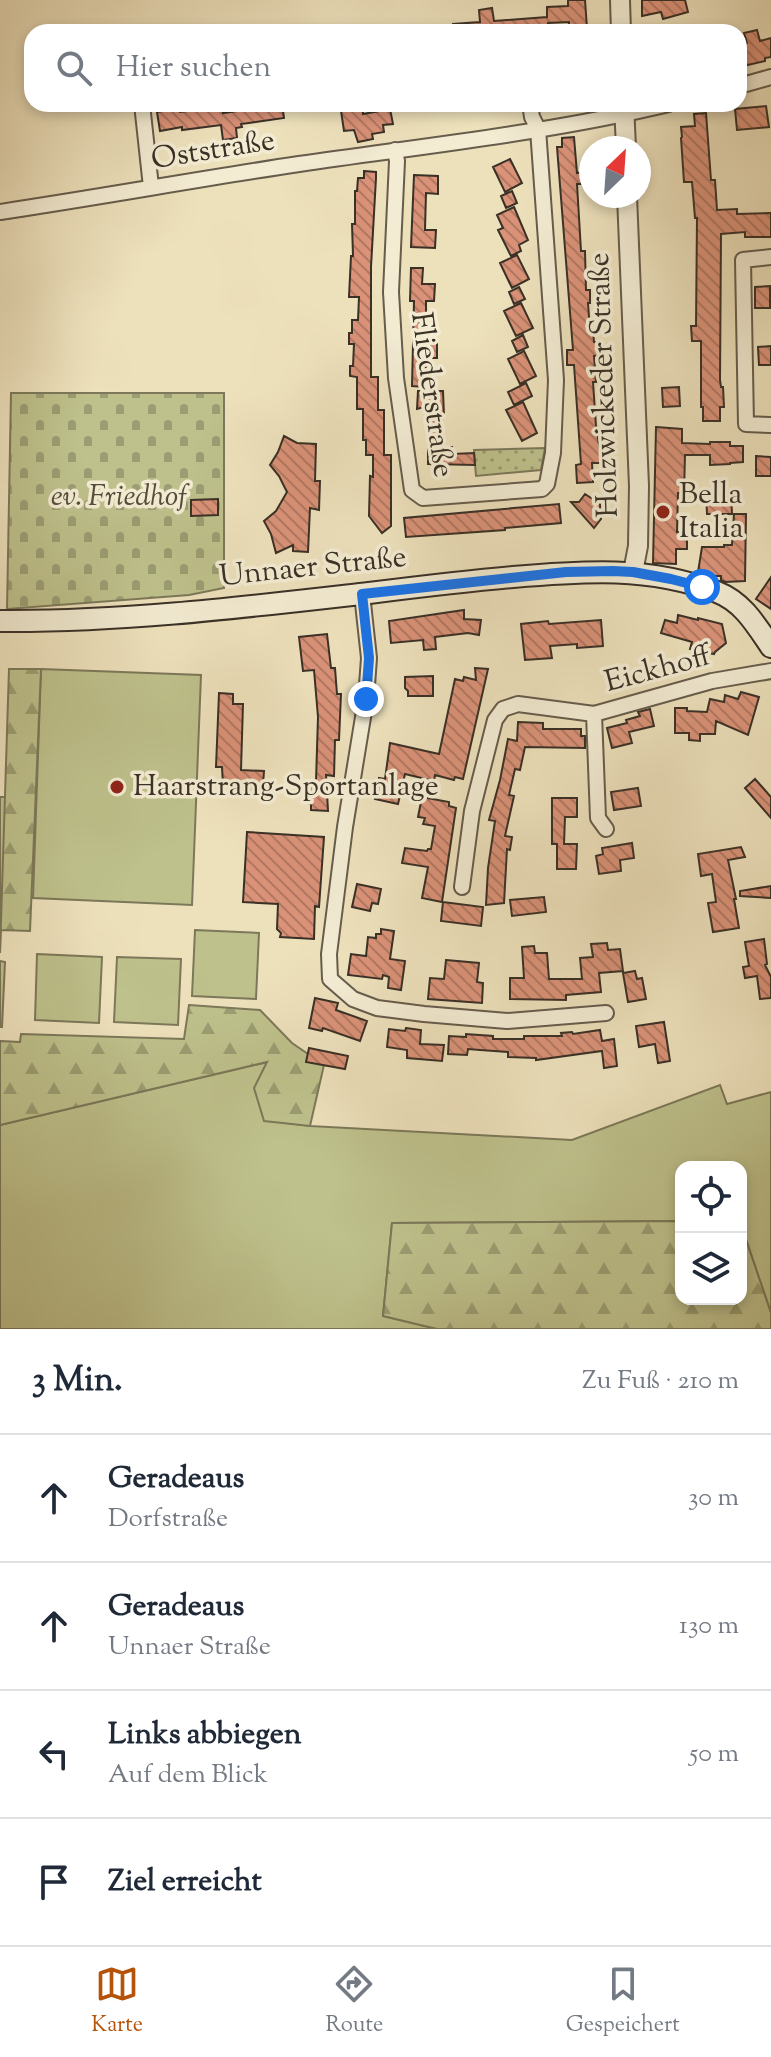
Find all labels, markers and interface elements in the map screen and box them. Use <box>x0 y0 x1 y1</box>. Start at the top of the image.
search box <box>24 24 747 112</box>
icon: search <box>52 46 96 90</box>
text: Hier suchen <box>116 47 271 90</box>
street label: Oststraße <box>148 120 278 182</box>
north arrow <box>579 136 651 208</box>
street label: Holzwickeder Straße <box>579 252 631 518</box>
street label: Fliederstraße <box>398 310 464 480</box>
place label: Bella Italia <box>679 474 744 551</box>
park label: ev. Friedhof <box>51 476 190 519</box>
marker: Bella Italia <box>654 503 672 521</box>
street label: Unnaer Straße <box>217 537 409 599</box>
route start <box>684 569 720 605</box>
street label: Eickhoff <box>600 635 718 705</box>
route end <box>348 681 384 717</box>
place label: Haarstrang-Sportanlage <box>133 766 439 809</box>
marker: Haarstrang-Sportanlage <box>108 778 126 796</box>
map controls <box>675 1161 747 1305</box>
button: locate <box>675 1161 747 1233</box>
button: layers <box>675 1233 747 1305</box>
text: 3 Min. <box>32 1357 123 1406</box>
text: Zu Fuß · 210 m <box>582 1363 739 1400</box>
text: Geradeaus <box>108 1458 244 1501</box>
icon: ahead <box>32 1476 76 1520</box>
text: 30 m <box>688 1480 739 1517</box>
text: Dorfstraße <box>108 1501 228 1538</box>
text: Geradeaus <box>108 1586 244 1629</box>
icon: ahead <box>32 1604 76 1648</box>
text: 130 m <box>679 1608 739 1645</box>
text: Unnaer Straße <box>108 1629 271 1666</box>
text: Links abbiegen <box>108 1714 301 1757</box>
icon: left <box>32 1732 76 1776</box>
text: 50 m <box>689 1736 739 1773</box>
text: Auf dem Blick <box>108 1757 268 1794</box>
icon: arrive <box>32 1860 76 1904</box>
text: Ziel erreicht <box>108 1861 262 1904</box>
tab: Karte <box>91 1962 143 2042</box>
tab: Route <box>326 1962 383 2042</box>
tab: Gespeichert <box>566 1962 680 2042</box>

